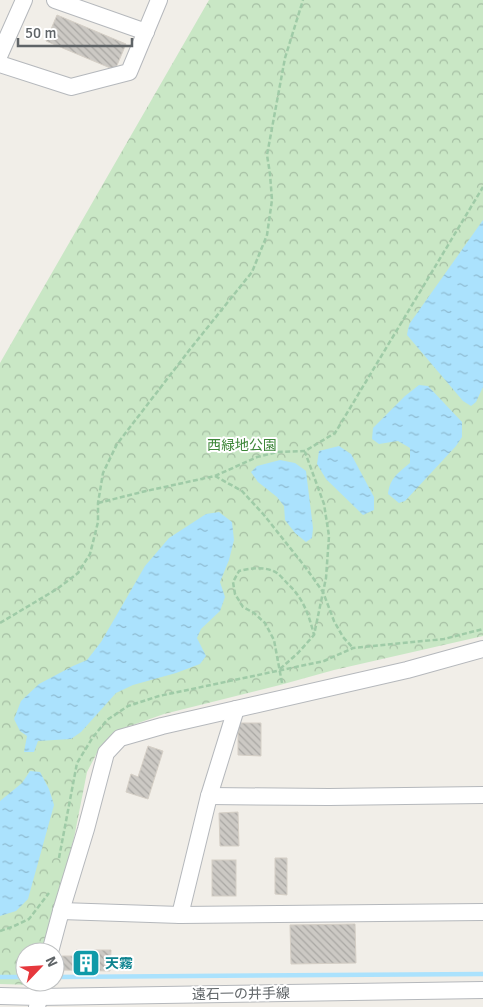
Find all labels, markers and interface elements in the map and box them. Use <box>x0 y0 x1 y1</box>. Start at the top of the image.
scale bar <box>18 15 131 47</box>
text: 50 m <box>25 24 56 42</box>
park label: 西緑地公園 <box>207 437 277 454</box>
north arrow <box>15 942 65 992</box>
building icon: 天霧 <box>71 948 101 978</box>
text: N <box>42 954 61 970</box>
place label: 天霧 <box>105 955 133 972</box>
street label: 遠石一の井手線 <box>192 985 290 1003</box>

